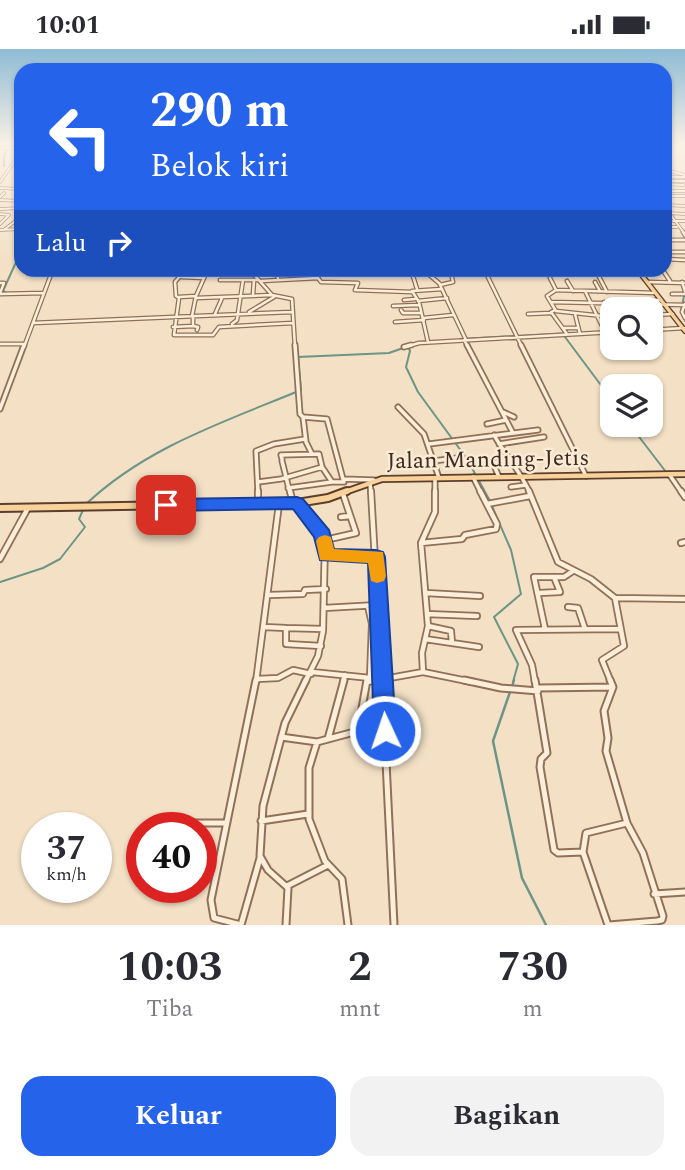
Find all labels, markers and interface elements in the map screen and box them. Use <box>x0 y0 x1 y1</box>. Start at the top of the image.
text: 10:01 <box>35 5 100 45</box>
text: 290 m <box>150 74 289 149</box>
icon: left <box>35 91 126 182</box>
text: Belok kiri <box>150 142 289 191</box>
text: Lalu <box>35 223 86 263</box>
icon: right <box>100 224 138 262</box>
map controls <box>600 297 663 437</box>
button: search <box>600 297 663 360</box>
button: layers <box>600 374 663 437</box>
street label: Jalan Manding-Jetis <box>386 441 590 479</box>
pin <box>136 475 196 535</box>
icon: arrive <box>147 486 185 524</box>
position arrow <box>348 694 422 768</box>
speed limit sign: 40 <box>126 812 217 903</box>
text: 37 <box>47 822 86 875</box>
text: km/h <box>46 861 87 888</box>
text: 10:03 <box>117 936 222 999</box>
text: 2 <box>348 936 372 999</box>
text: 730 <box>497 936 568 999</box>
text: Tiba <box>146 992 193 1027</box>
text: mnt <box>339 992 381 1027</box>
text: m <box>523 992 543 1027</box>
button: Keluar <box>21 1076 336 1156</box>
button: Bagikan <box>350 1076 664 1156</box>

